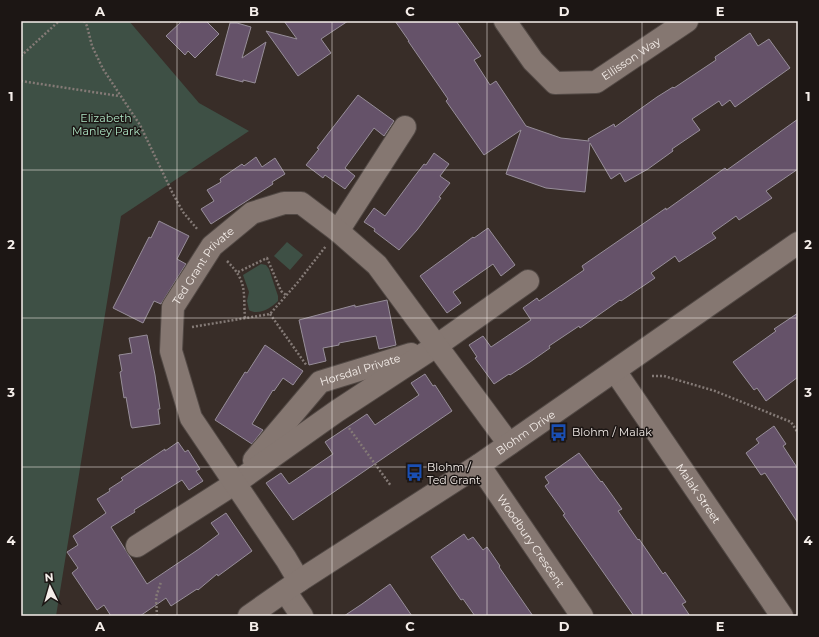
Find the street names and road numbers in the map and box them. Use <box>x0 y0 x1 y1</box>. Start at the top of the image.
street label: Ellisson Way <box>599 34 663 83</box>
street label: Ted Grant Private <box>169 224 237 307</box>
street label: Horsdal Private <box>318 351 402 389</box>
street label: Blohm Drive <box>493 407 558 458</box>
street label: Malak Street <box>673 461 724 526</box>
street label: Woodbury Crescent <box>494 492 568 591</box>

